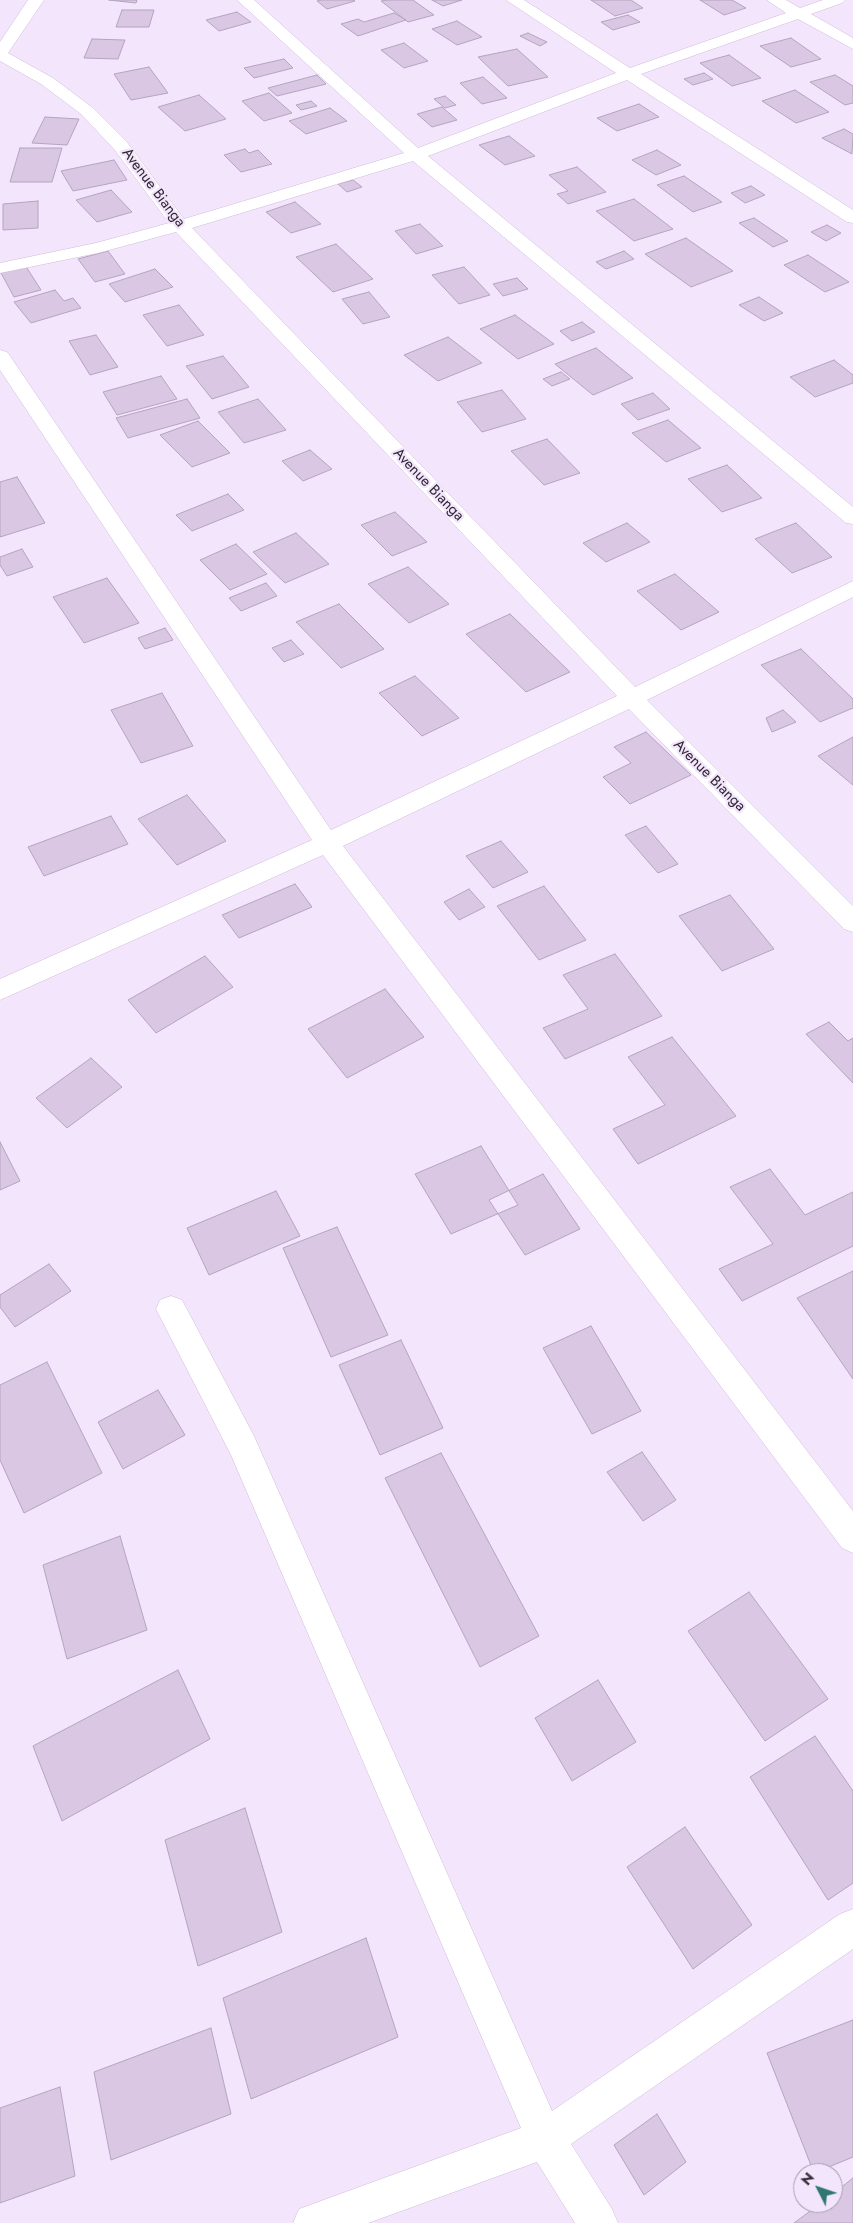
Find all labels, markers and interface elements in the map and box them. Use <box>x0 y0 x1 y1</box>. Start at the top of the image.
street label: Avenue Bianga <box>117 145 189 231</box>
street label: Avenue Bianga <box>389 445 467 525</box>
street label: Avenue Bianga <box>669 736 749 816</box>
north arrow <box>793 2163 843 2213</box>
text: N <box>796 2168 819 2190</box>

